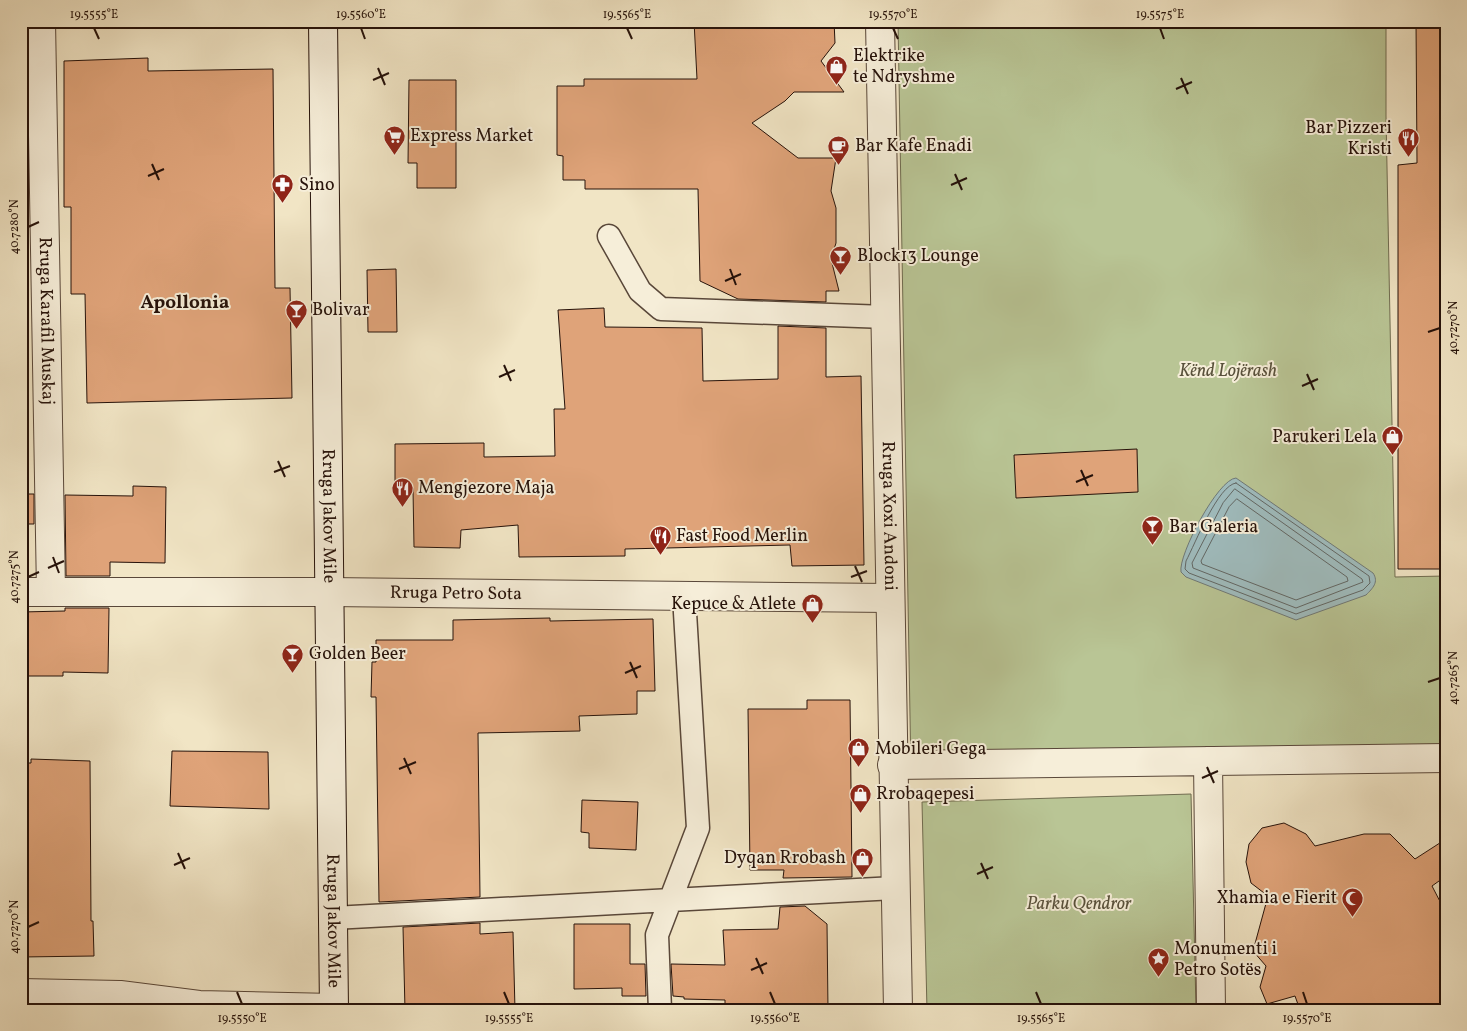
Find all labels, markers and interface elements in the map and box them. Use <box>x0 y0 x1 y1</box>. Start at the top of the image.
text: 19.5555°E <box>70 7 118 23</box>
text: 19.5560°E <box>336 7 386 23</box>
text: 19.5565°E <box>603 7 651 23</box>
text: 19.5570°E <box>868 7 918 23</box>
text: 19.5575°E <box>1136 7 1184 23</box>
place label: Elektrike te Ndryshme <box>853 44 955 90</box>
shop icon: Elektrike te Ndryshme <box>825 54 849 85</box>
place label: Bar Pizzeri Kristi <box>1305 116 1392 162</box>
supermarket icon: Express Market <box>382 124 406 155</box>
place label: Express Market <box>410 124 533 149</box>
restaurant icon: Bar Pizzeri Kristi <box>1396 126 1420 157</box>
cafe icon: Bar Kafe Enadi <box>827 134 851 165</box>
place label: Bar Kafe Enadi <box>855 134 972 159</box>
pharmacy icon: Sino <box>271 173 295 204</box>
place label: Sino <box>299 173 335 198</box>
text: 40.7280°N <box>7 199 23 255</box>
street label: Rruga Karafil Muskaj <box>32 237 60 405</box>
bar icon: Block13 Lounge <box>829 244 853 275</box>
place label: Block13 Lounge <box>857 244 979 269</box>
district label: Apollonia <box>141 290 229 316</box>
bar icon: Bolivar <box>284 298 308 329</box>
place label: Bolivar <box>312 298 370 323</box>
text: 40.7270°N <box>1446 301 1462 355</box>
park label: Kënd Lojërash <box>1179 359 1277 384</box>
place label: Parukeri Lela <box>1272 425 1377 450</box>
shop icon: Parukeri Lela <box>1381 425 1405 456</box>
street label: Rruga Xoxi Andoni <box>875 441 903 591</box>
street label: Rruga Jakov Mile <box>315 449 342 583</box>
restaurant icon: Mengjezore Maja <box>390 476 414 507</box>
place label: Mengjezore Maja <box>418 476 555 501</box>
bar icon: Bar Galeria <box>1141 515 1165 546</box>
place label: Bar Galeria <box>1169 515 1258 540</box>
restaurant icon: Fast Food Merlin <box>648 524 672 555</box>
place label: Fast Food Merlin <box>676 524 808 549</box>
text: 40.7275°N <box>7 550 23 604</box>
street label: Rruga Petro Sota <box>390 580 522 607</box>
place label: Kepuce & Atlete <box>671 592 796 617</box>
shop icon: Kepuce & Atlete <box>800 592 824 623</box>
bar icon: Golden Beer <box>281 642 305 673</box>
place label: Golden Beer <box>309 642 406 667</box>
text: 40.7265°N <box>1446 651 1462 705</box>
shop icon: Mobileri Gega <box>847 737 871 768</box>
place label: Mobileri Gega <box>875 737 986 762</box>
shop icon: Rrobaqepesi <box>848 782 872 813</box>
place label: Rrobaqepesi <box>876 782 974 807</box>
place label: Dyqan Rrobash <box>724 846 846 871</box>
shop icon: Dyqan Rrobash <box>850 846 874 877</box>
street label: Rruga Jakov Mile <box>320 854 346 988</box>
place label: Xhamia e Fierit <box>1216 886 1337 911</box>
mosque icon: Xhamia e Fierit <box>1341 886 1365 917</box>
park label: Parku Qendror <box>1026 892 1132 917</box>
text: 40.7270°N <box>7 900 23 954</box>
place label: Monumenti i Petro Sotës <box>1174 937 1277 983</box>
place icon: Monumenti i Petro Sotës <box>1146 947 1170 978</box>
text: 19.5550°E <box>217 1011 267 1027</box>
text: 19.5555°E <box>485 1011 533 1027</box>
text: 19.5560°E <box>750 1011 800 1027</box>
text: 19.5565°E <box>1017 1011 1065 1027</box>
text: 19.5570°E <box>1282 1011 1332 1027</box>

